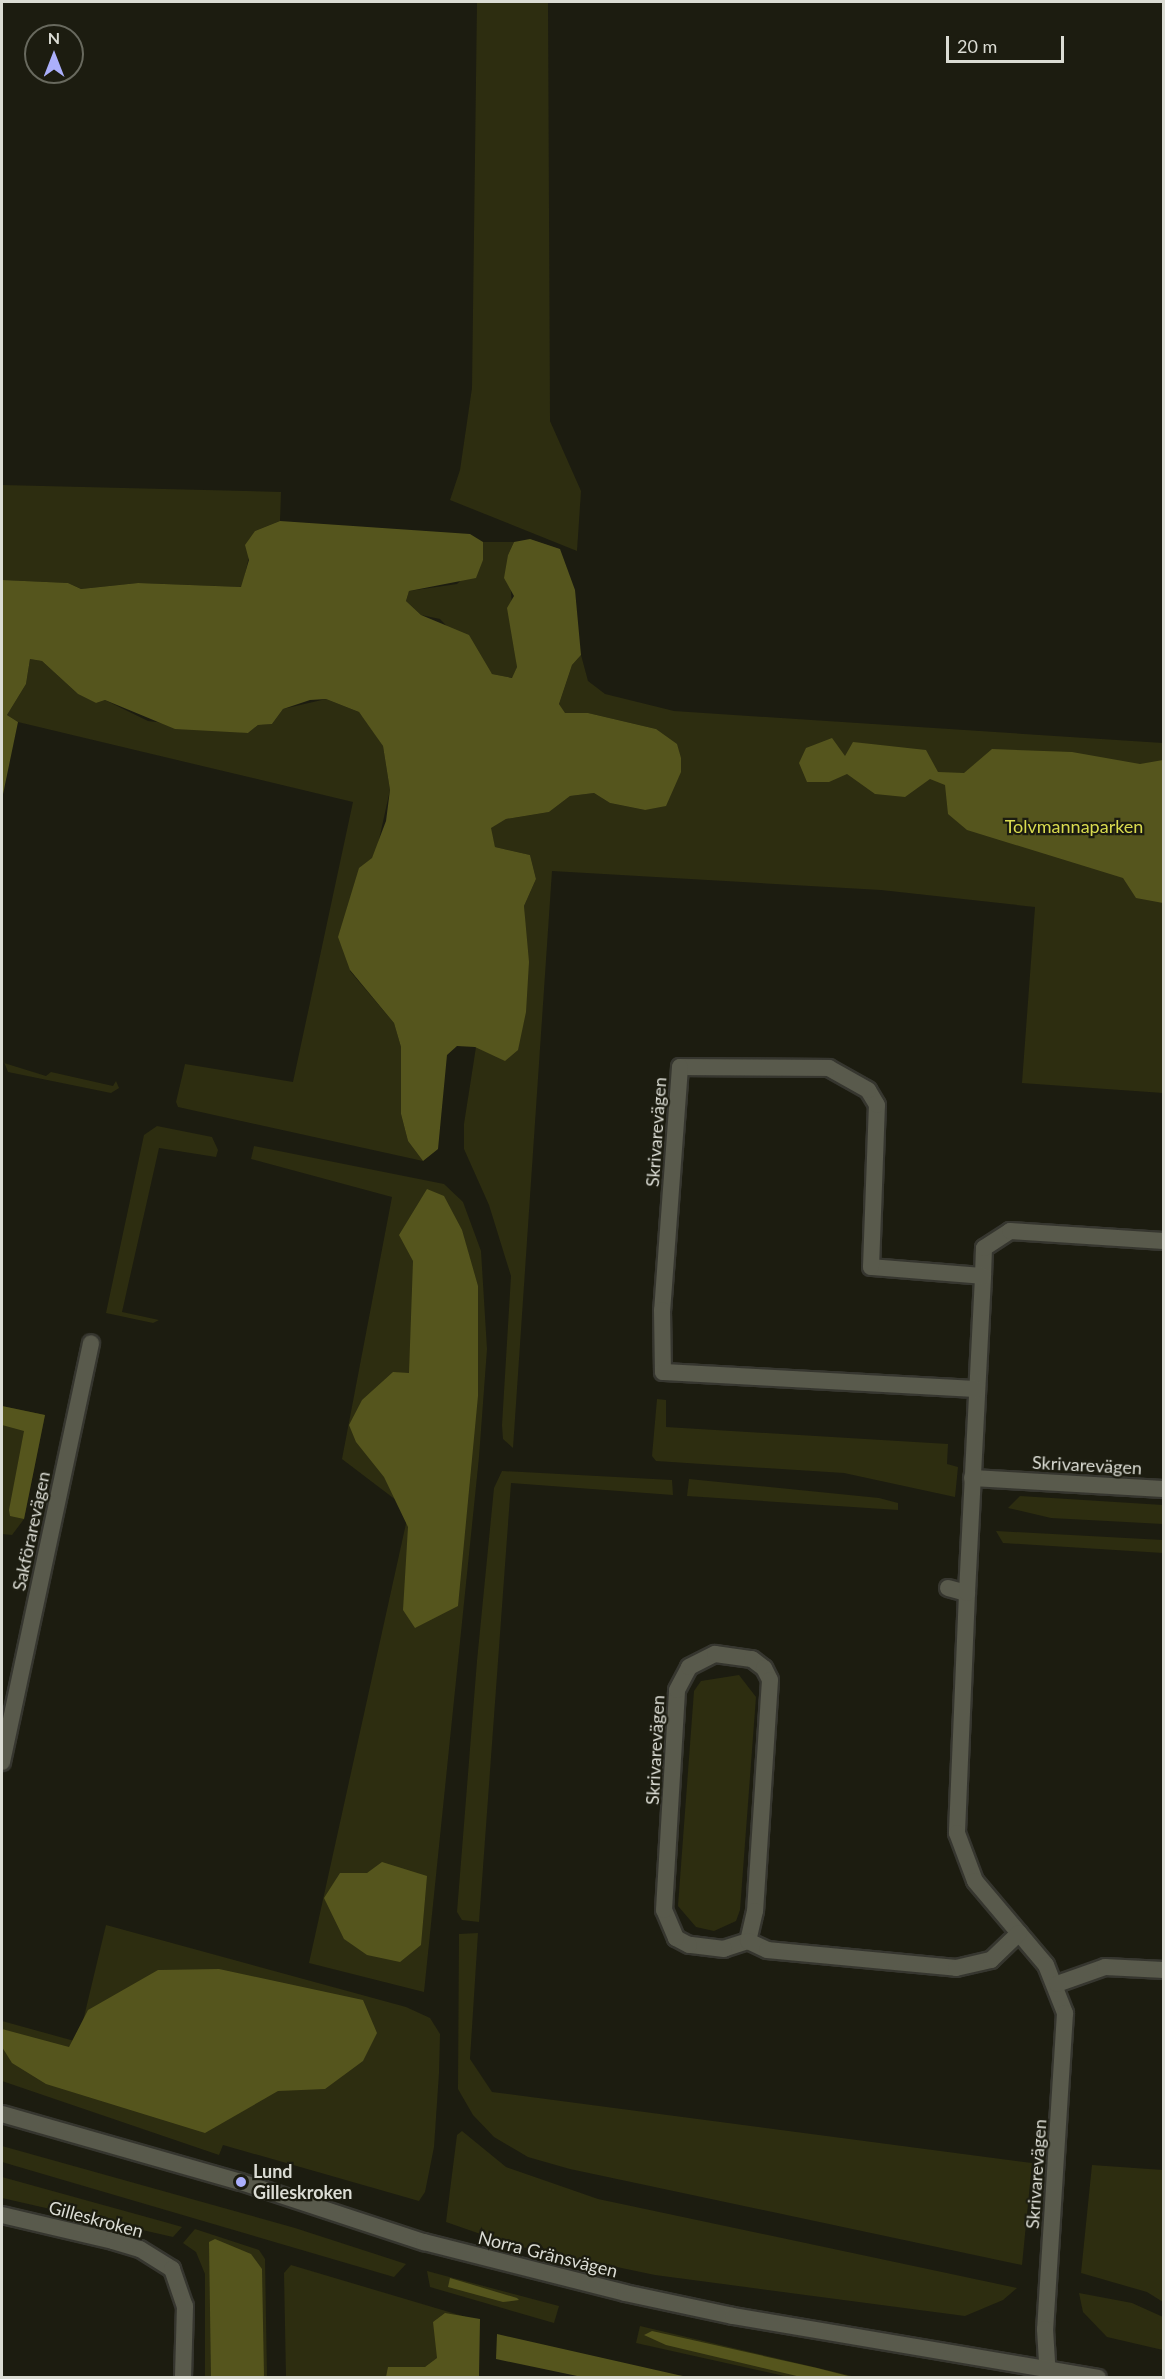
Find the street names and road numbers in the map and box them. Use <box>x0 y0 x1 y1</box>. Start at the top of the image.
street label: Skrivarevägen <box>641 1076 671 1188</box>
street label: Skrivarevägen <box>1032 1451 1142 1479</box>
street label: Sakförarevägen <box>8 1469 54 1593</box>
street label: Skrivarevägen <box>641 1695 669 1805</box>
street label: Skrivarevägen <box>1021 2118 1051 2230</box>
street label: Gilleskroken <box>46 2196 146 2242</box>
street label: Norra Gränsvägen <box>476 2226 620 2282</box>

